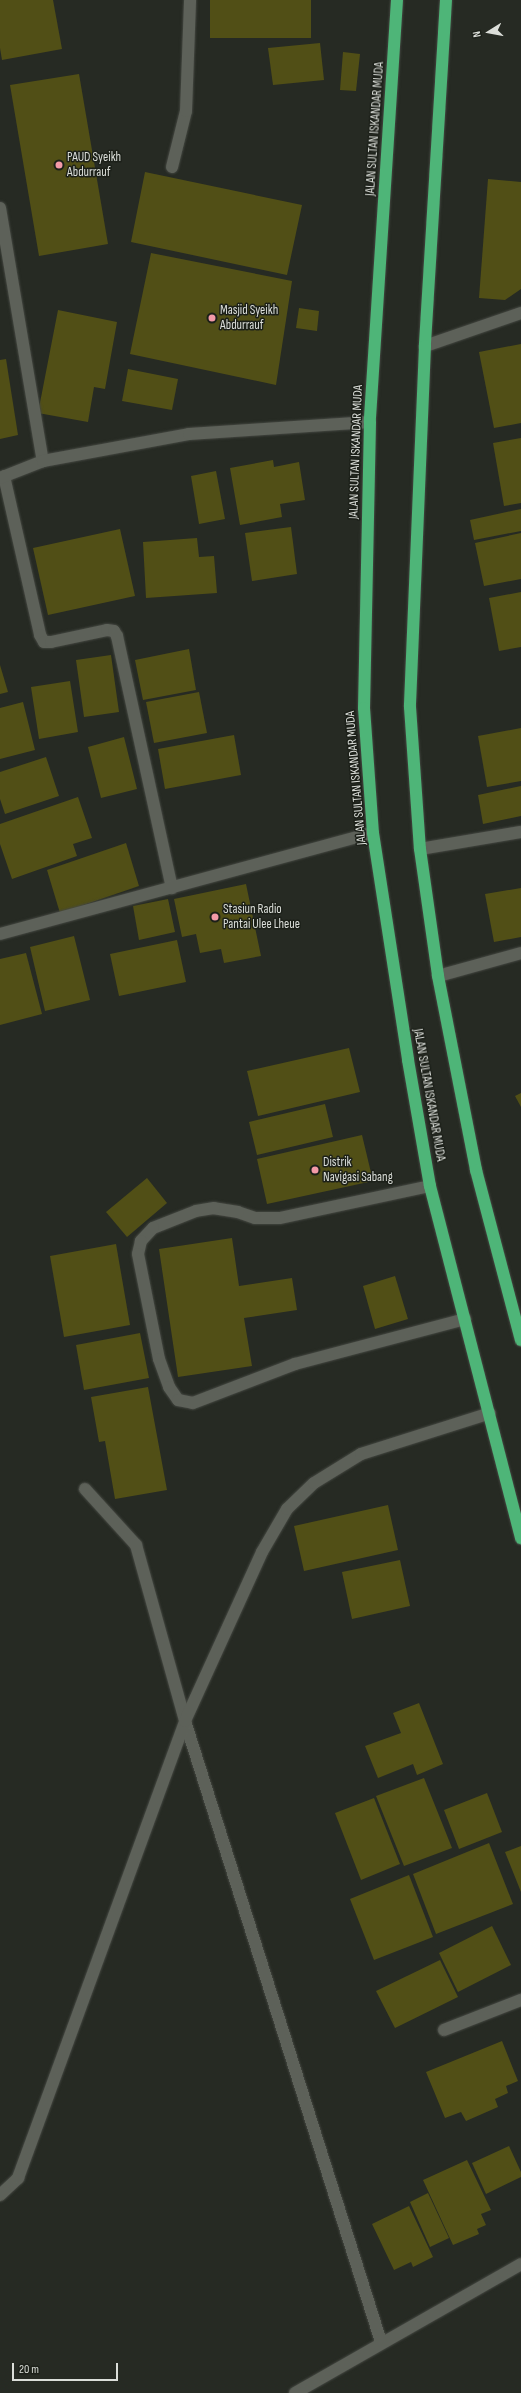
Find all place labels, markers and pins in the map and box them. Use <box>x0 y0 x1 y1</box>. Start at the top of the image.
place label: PAUD Syeikh Abdurrauf <box>67 150 121 181</box>
marker: PAUD Syeikh Abdurrauf <box>54 160 64 170</box>
place label: Masjid Syeikh Abdurrauf <box>220 303 278 334</box>
marker: Masjid Syeikh Abdurrauf <box>207 313 217 323</box>
place label: Stasiun Radio Pantai Ulee Lheue <box>223 902 300 933</box>
marker: Stasiun Radio Pantai Ulee Lheue <box>210 912 220 922</box>
place label: Distrik Navigasi Sabang <box>323 1155 393 1186</box>
marker: Distrik Navigasi Sabang <box>310 1165 320 1175</box>

